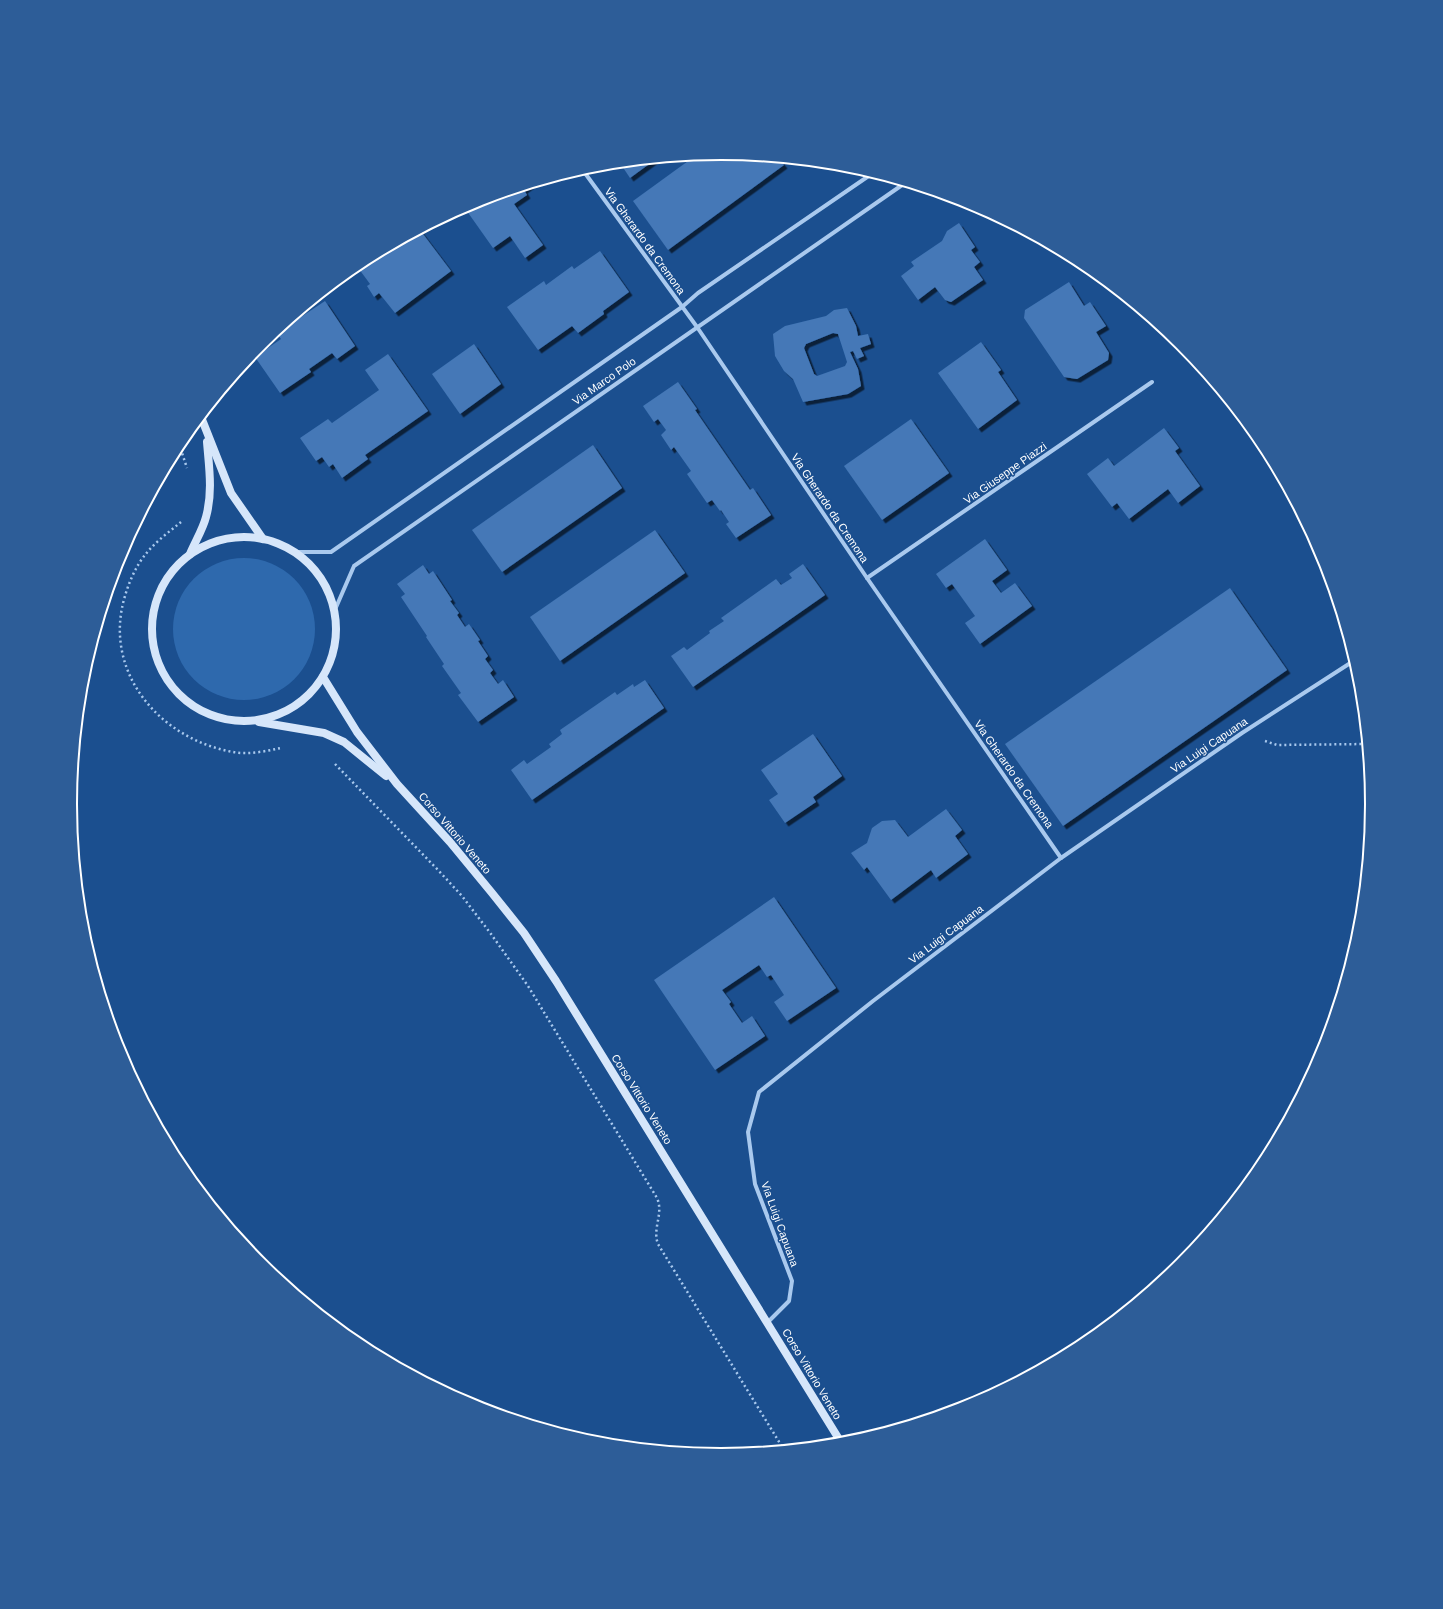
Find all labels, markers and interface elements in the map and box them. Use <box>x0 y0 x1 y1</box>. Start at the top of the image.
street label: Via Gherardo da Cremona <box>602 185 688 297</box>
street label: Via Marco Polo <box>570 355 638 407</box>
street label: Via Giuseppe Piazzi <box>961 440 1049 506</box>
street label: Via Gherardo da Cremona <box>789 451 871 565</box>
street label: Via Luigi Capuana <box>1168 714 1250 775</box>
street label: Via Gherardo da Cremona <box>972 718 1056 831</box>
street label: Corso Vittorio Veneto <box>416 790 494 876</box>
street label: Via Luigi Capuana <box>907 902 986 966</box>
street label: Corso Vittorio Veneto <box>609 1052 675 1146</box>
street label: Via Luigi Capuana <box>759 1180 801 1269</box>
street label: Corso Vittorio Veneto <box>780 1326 844 1422</box>

